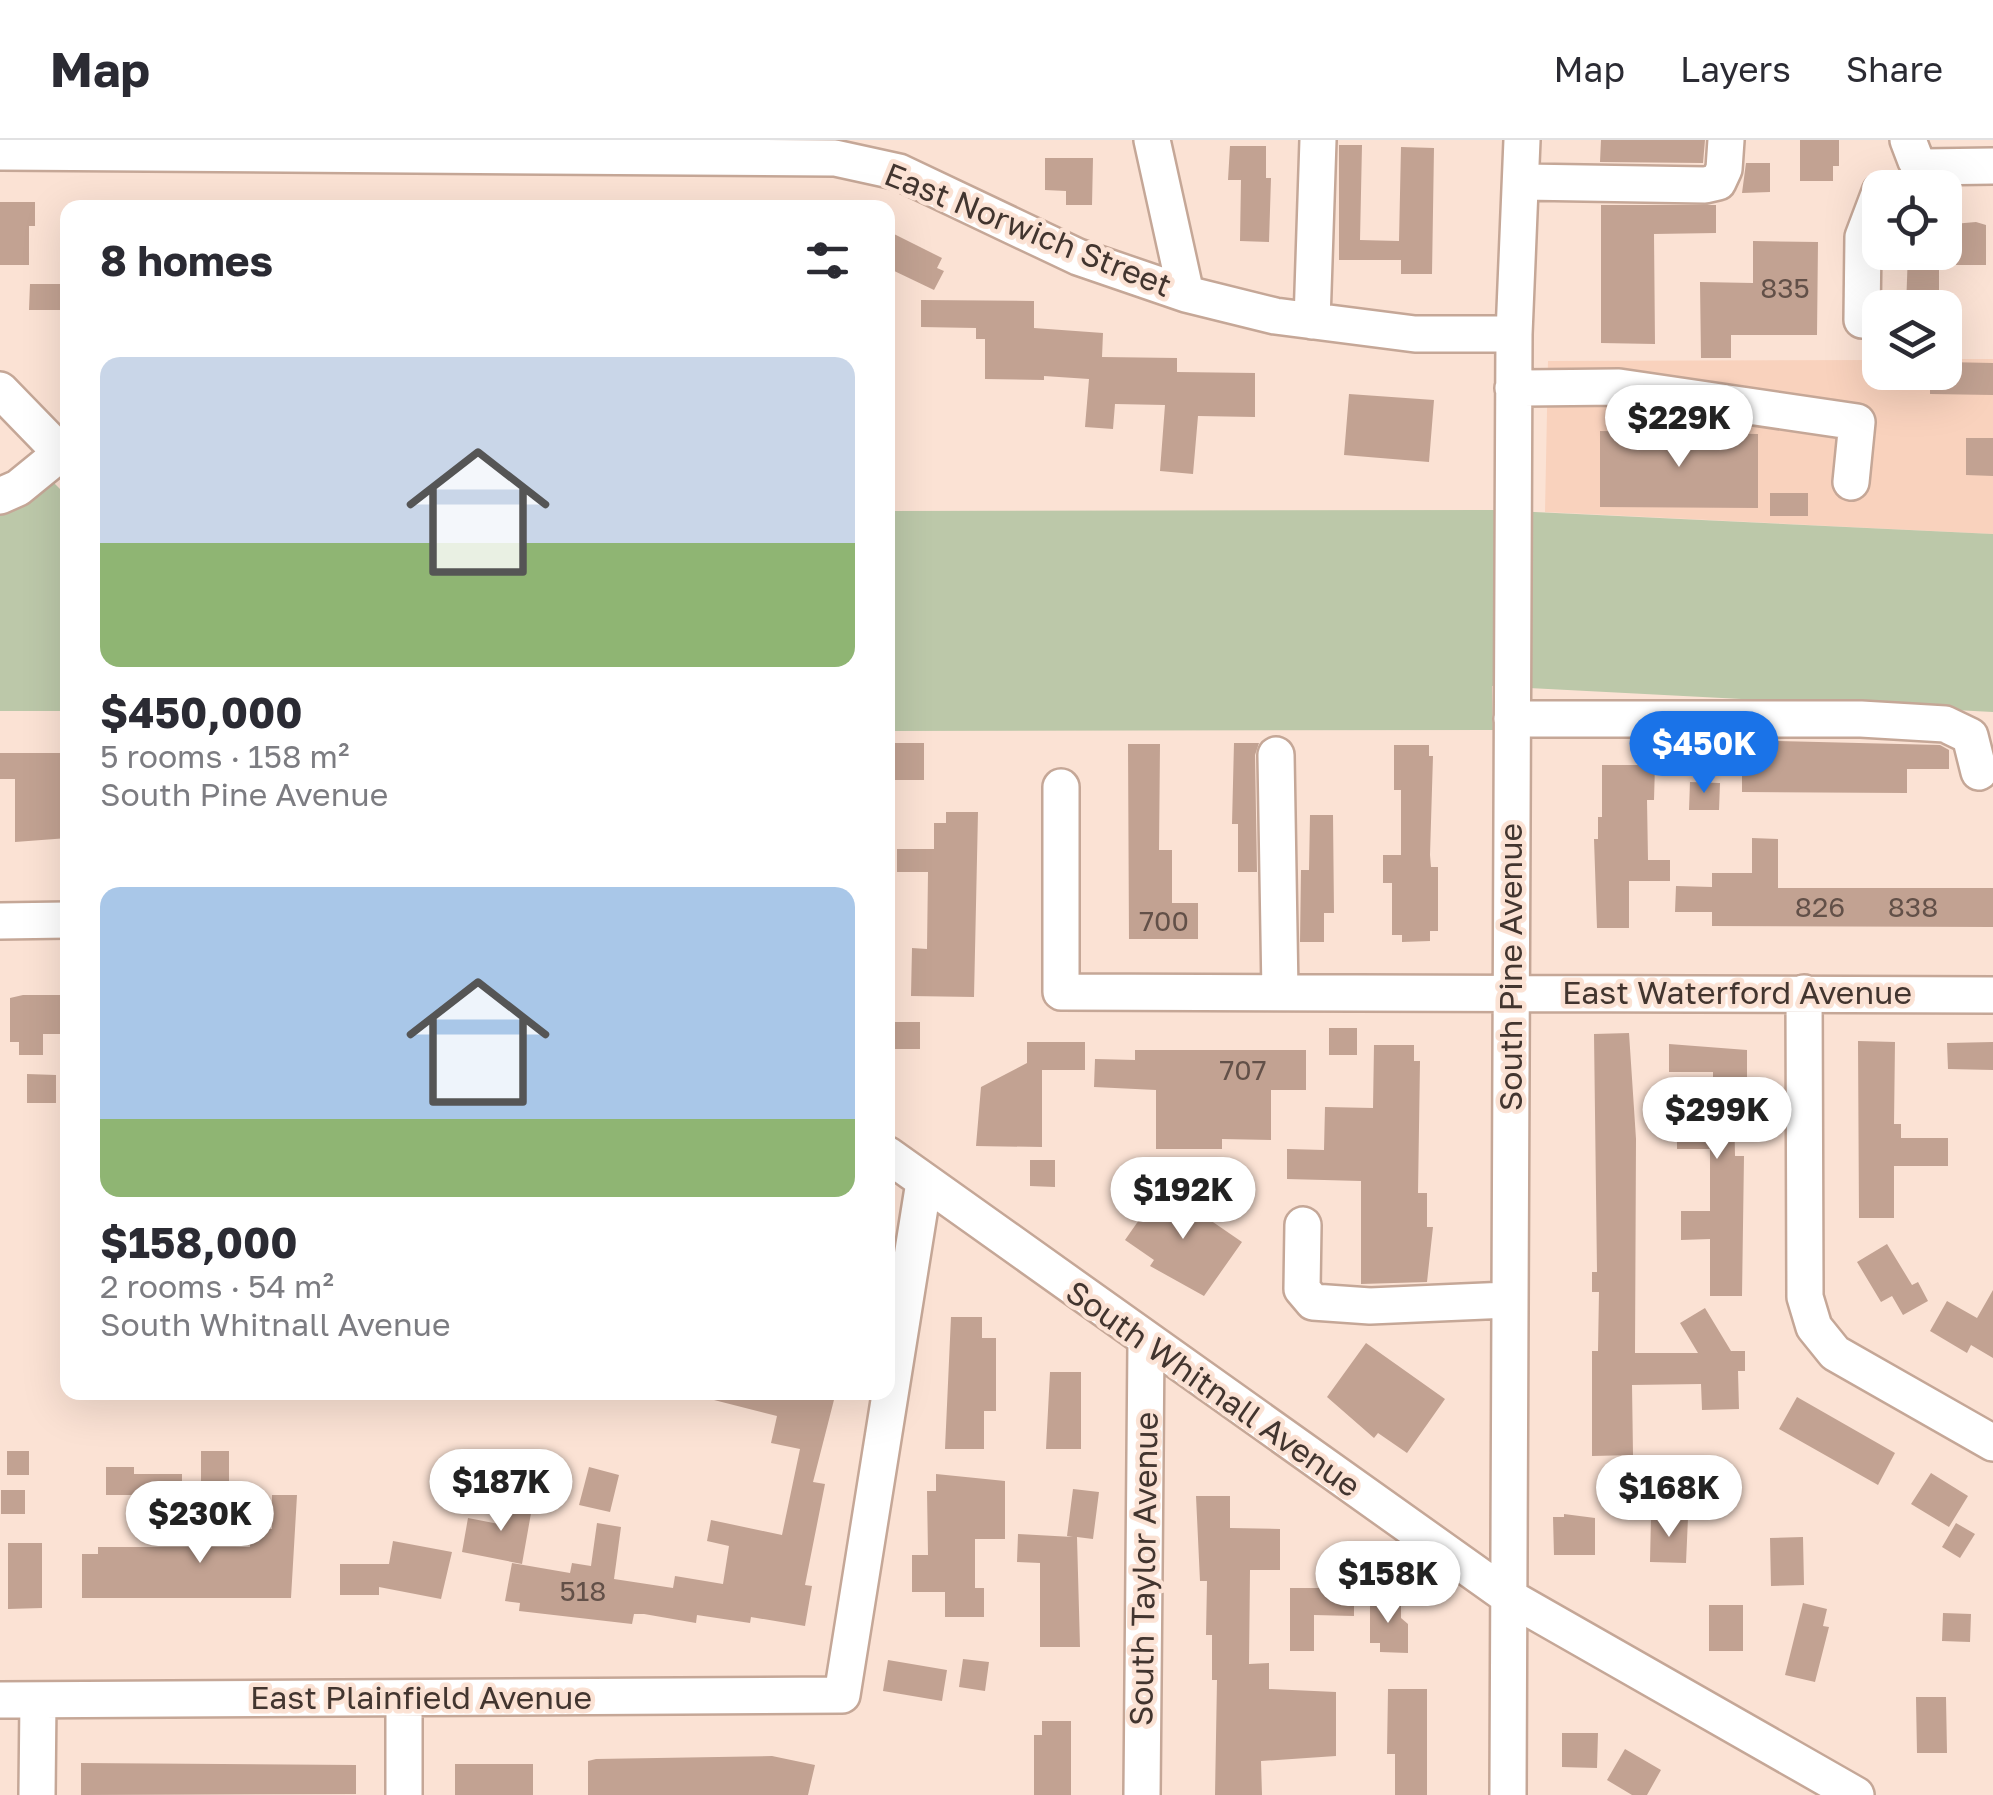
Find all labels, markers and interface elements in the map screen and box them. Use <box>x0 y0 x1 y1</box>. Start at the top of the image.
text: Map <box>50 40 150 98</box>
text: Map <box>1554 48 1625 90</box>
text: Layers <box>1680 48 1791 90</box>
text: Share <box>1846 48 1943 90</box>
street label: East Norwich Street <box>879 154 1177 304</box>
map controls <box>1862 170 1962 390</box>
button: locate <box>1862 170 1962 270</box>
icon: filters <box>800 233 855 288</box>
text: 8 homes <box>100 235 273 285</box>
house number: 835 <box>1760 271 1810 304</box>
button: layers <box>1862 290 1962 390</box>
pin: $229K <box>1609 385 1749 470</box>
text: $229K <box>1627 398 1731 436</box>
icon: home <box>388 422 568 602</box>
text: $450,000 <box>100 687 303 737</box>
pin: $450K <box>1634 711 1774 796</box>
text: $450K <box>1652 724 1756 762</box>
text: 5 rooms · 158 m² <box>100 737 349 775</box>
text: South Pine Avenue <box>100 775 388 813</box>
street label: South Pine Avenue <box>1491 823 1529 1111</box>
house number: 826 <box>1795 890 1845 923</box>
house number: 838 <box>1888 890 1938 923</box>
house number: 700 <box>1139 904 1189 937</box>
icon: home <box>388 952 568 1132</box>
street label: East Waterford Avenue <box>1562 973 1912 1011</box>
house number: 707 <box>1219 1053 1267 1086</box>
pin: $299K <box>1647 1077 1787 1162</box>
text: $299K <box>1665 1090 1769 1128</box>
pin: $192K <box>1113 1157 1253 1242</box>
text: $192K <box>1133 1170 1233 1208</box>
text: $158,000 <box>100 1217 298 1267</box>
text: 2 rooms · 54 m² <box>100 1267 334 1305</box>
street label: South Whitnall Avenue <box>1059 1272 1368 1504</box>
text: South Whitnall Avenue <box>100 1305 451 1343</box>
street label: South Taylor Avenue <box>1121 1411 1165 1726</box>
pin: $187K <box>431 1449 571 1534</box>
pin: $168K <box>1599 1455 1739 1540</box>
text: $187K <box>451 1462 551 1500</box>
text: $168K <box>1618 1468 1720 1506</box>
pin: $230K <box>130 1481 270 1566</box>
text: $230K <box>148 1494 252 1532</box>
pin: $158K <box>1318 1541 1458 1626</box>
text: $158K <box>1337 1554 1439 1592</box>
house number: 518 <box>560 1574 606 1607</box>
street label: East Plainfield Avenue <box>250 1678 592 1716</box>

